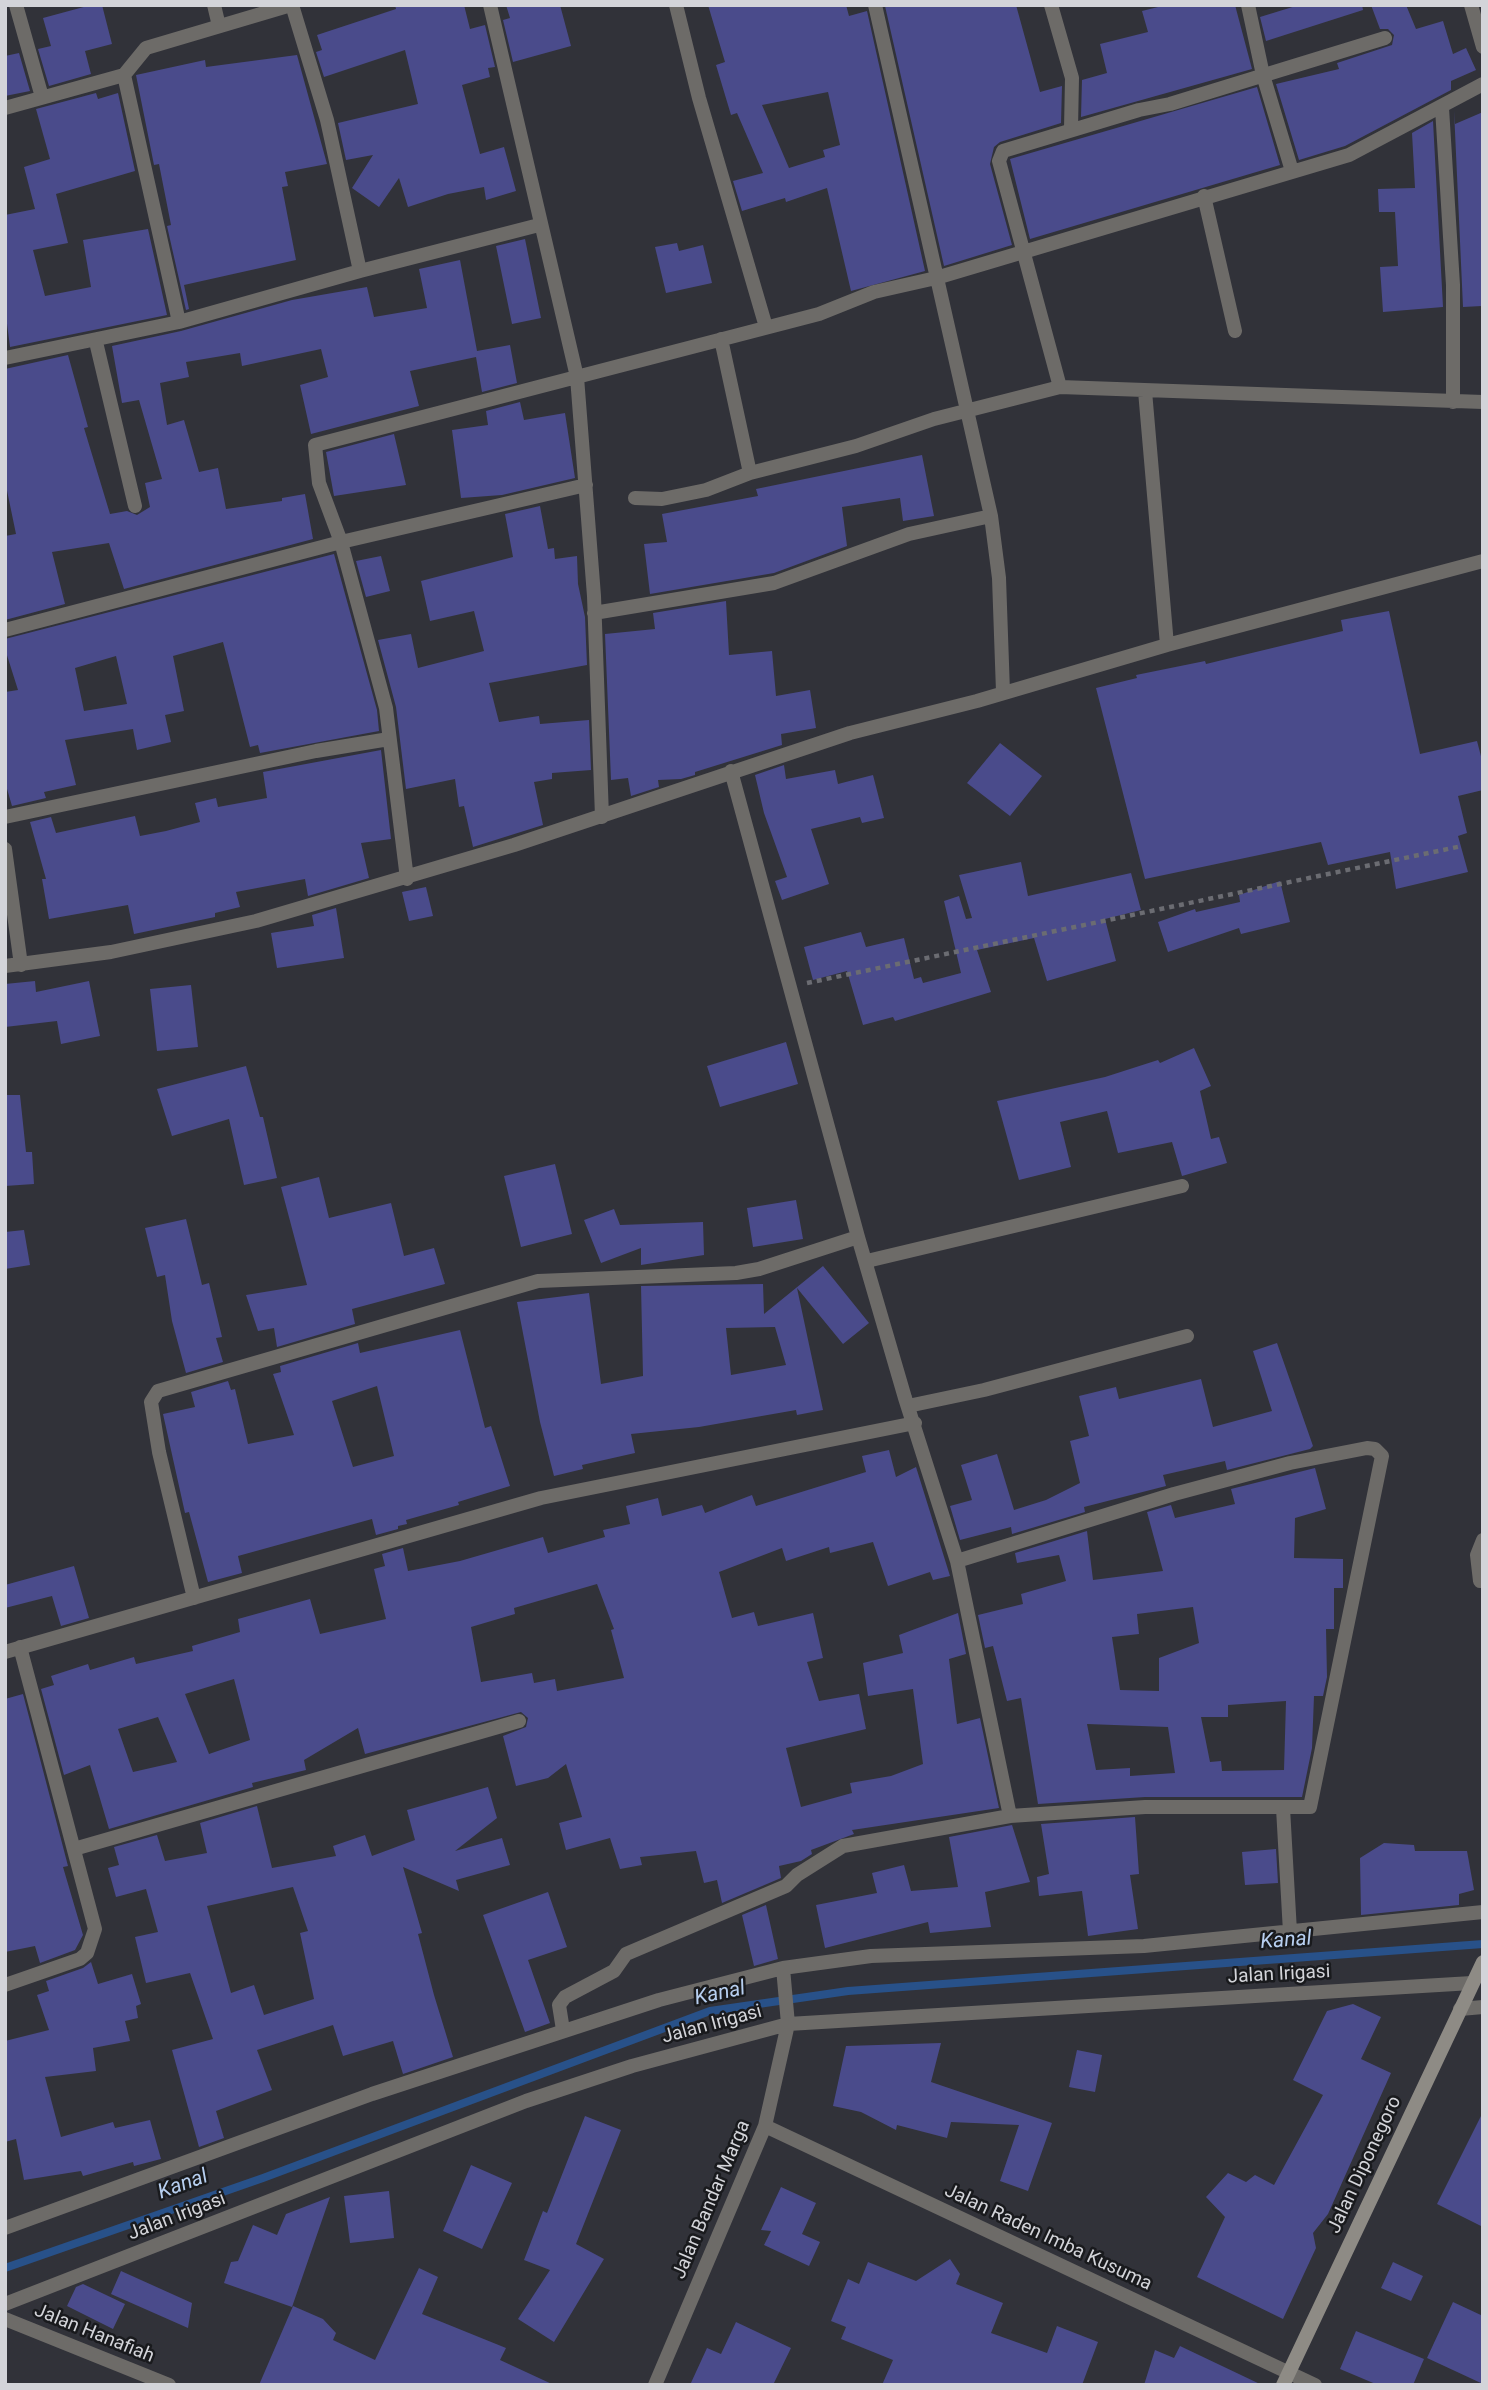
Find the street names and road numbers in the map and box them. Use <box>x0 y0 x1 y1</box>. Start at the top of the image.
street label: Jalan Irigasi <box>1227 1961 1331 1989</box>
street label: Jalan Irigasi <box>659 2001 765 2049</box>
street label: Jalan Diponegoro <box>1323 2093 1407 2237</box>
street label: Jalan Bandar Marga <box>668 2117 756 2283</box>
street label: Jalan Raden Imba Kusuma <box>941 2180 1155 2296</box>
street label: Jalan Irigasi <box>125 2188 229 2246</box>
street label: Jalan Hanafiah <box>31 2300 157 2368</box>

